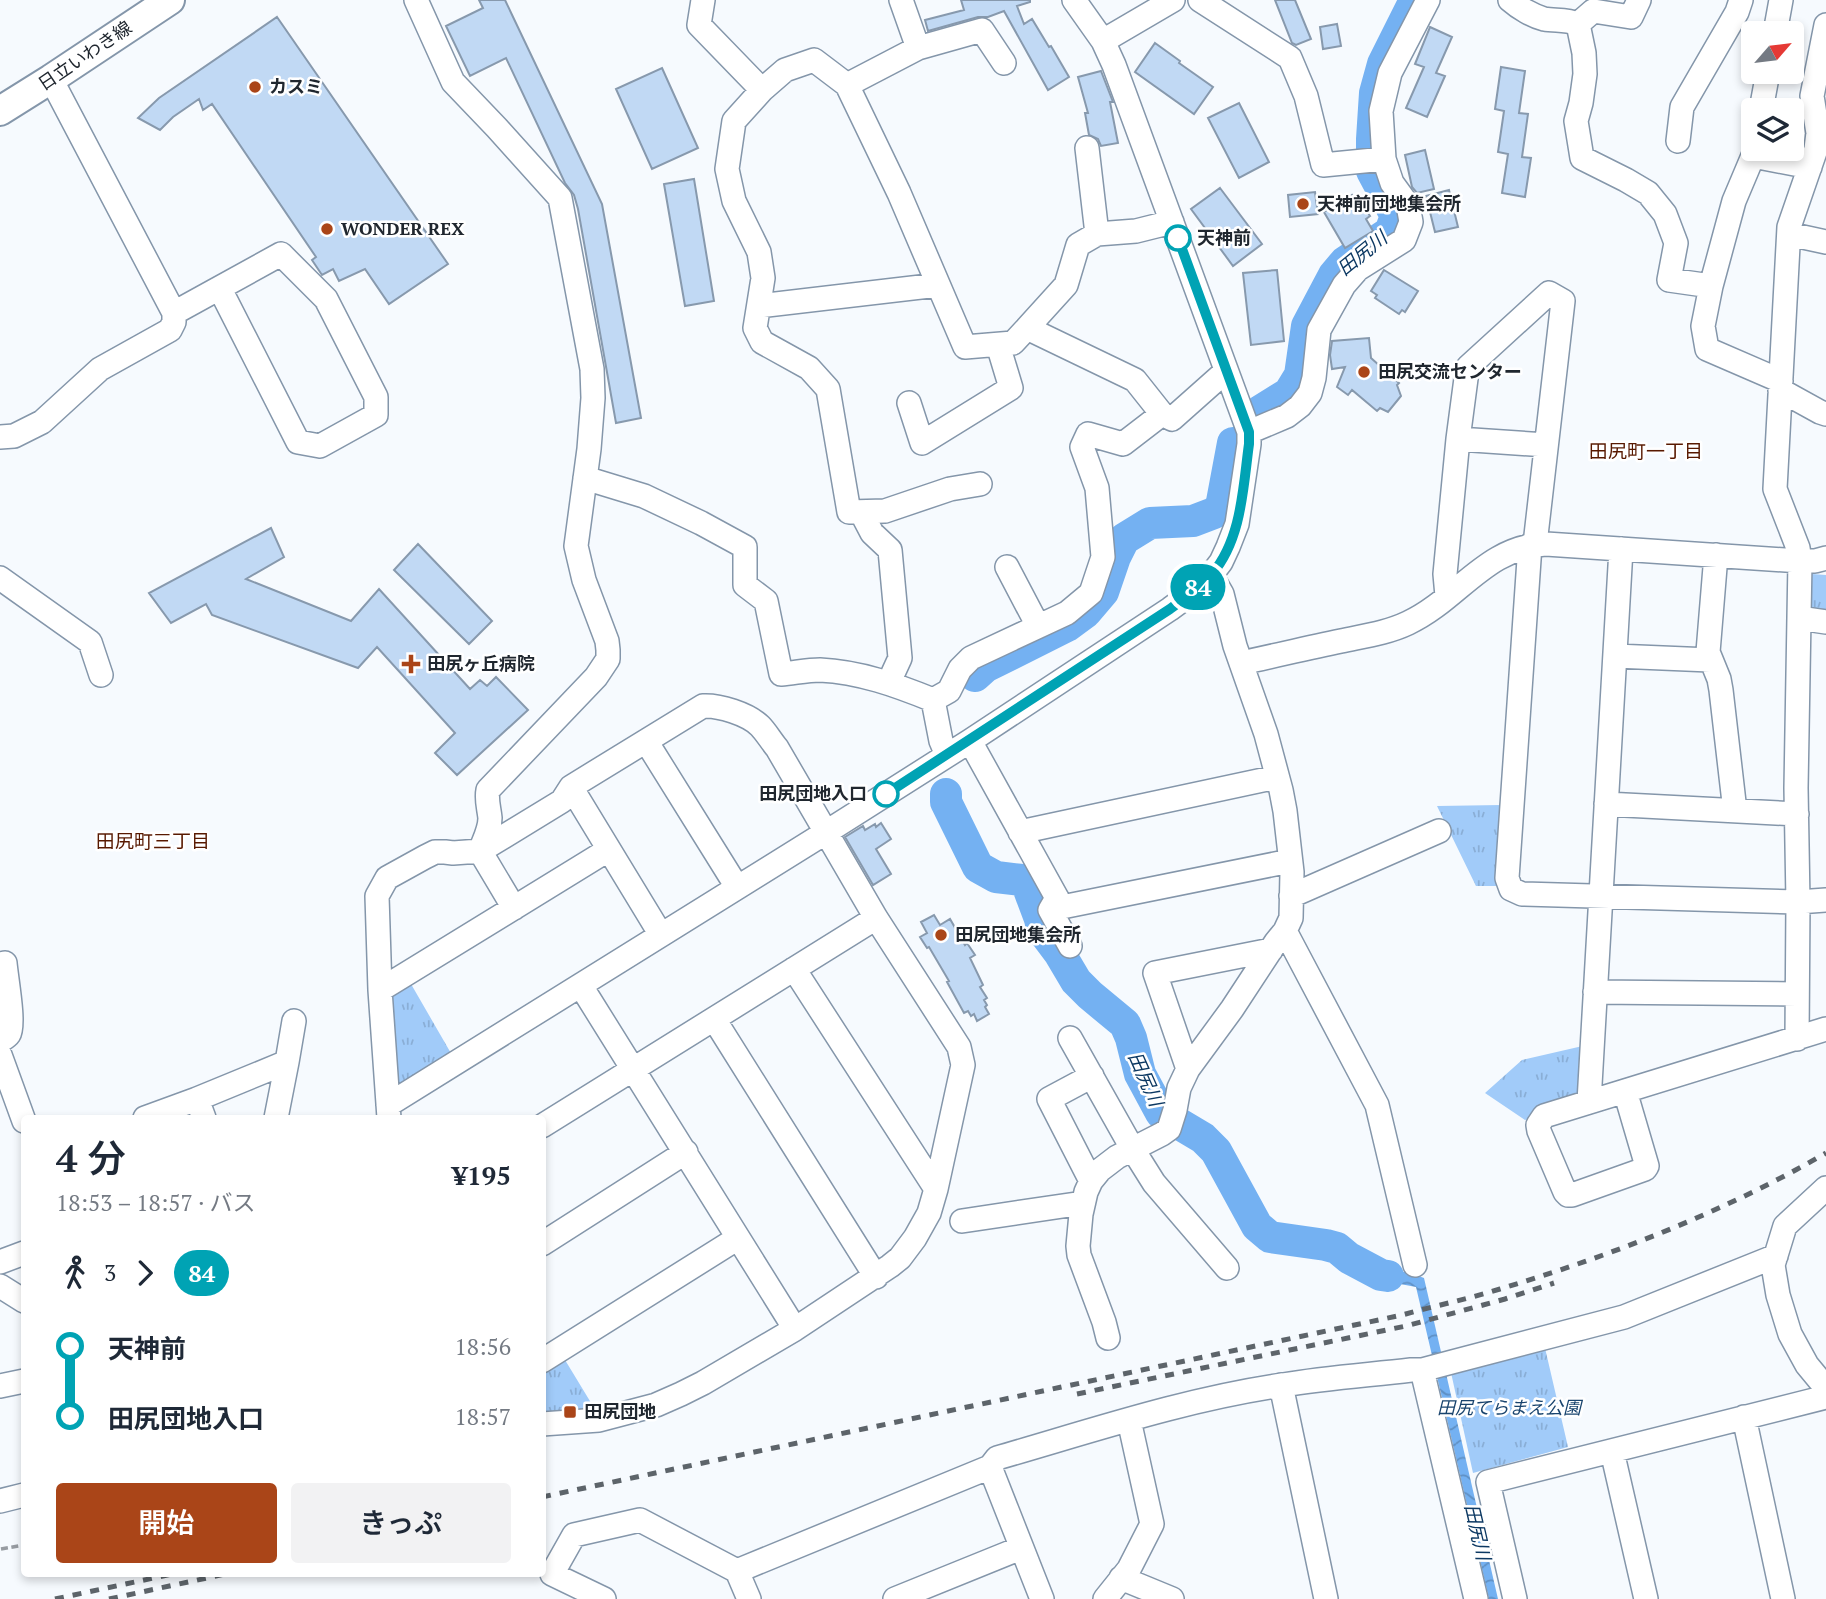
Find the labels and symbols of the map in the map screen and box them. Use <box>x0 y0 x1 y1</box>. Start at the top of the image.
street label: 日立いわき線 <box>33 15 136 95</box>
north arrow <box>1741 21 1804 84</box>
place label: カスミ <box>269 74 323 98</box>
marker: カスミ <box>247 79 263 95</box>
place label: 天神前団地集会所 <box>1317 191 1461 215</box>
marker: 天神前団地集会所 <box>1295 196 1311 212</box>
place label: WONDER REX <box>341 216 464 240</box>
marker: WONDER REX <box>319 221 335 237</box>
water label: 田尻川 <box>1332 224 1393 280</box>
marker: 天神前 <box>1165 225 1191 251</box>
place label: 天神前 <box>1197 225 1251 249</box>
place label: 田尻交流センター <box>1378 359 1522 383</box>
marker: 田尻交流センター <box>1356 364 1372 380</box>
district label: 田尻町一丁目 <box>1589 438 1703 463</box>
line badge: 84 <box>1166 564 1230 610</box>
place label: 田尻ヶ丘病院 <box>427 651 535 675</box>
marker: 田尻ヶ丘病院 <box>401 654 421 674</box>
place label: 田尻団地入口 <box>759 781 867 805</box>
marker: 田尻団地入口 <box>873 781 899 807</box>
district label: 田尻町三丁目 <box>96 828 210 853</box>
place label: 田尻団地集会所 <box>955 922 1081 946</box>
marker: 田尻団地集会所 <box>933 927 949 943</box>
water label: 田尻川 <box>1123 1048 1170 1112</box>
park label: 田尻てらまえ公園 <box>1437 1395 1584 1419</box>
place label: 田尻団地 <box>584 1399 656 1423</box>
marker: 田尻団地 <box>562 1404 578 1420</box>
water label: 田尻川 <box>1460 1501 1498 1564</box>

